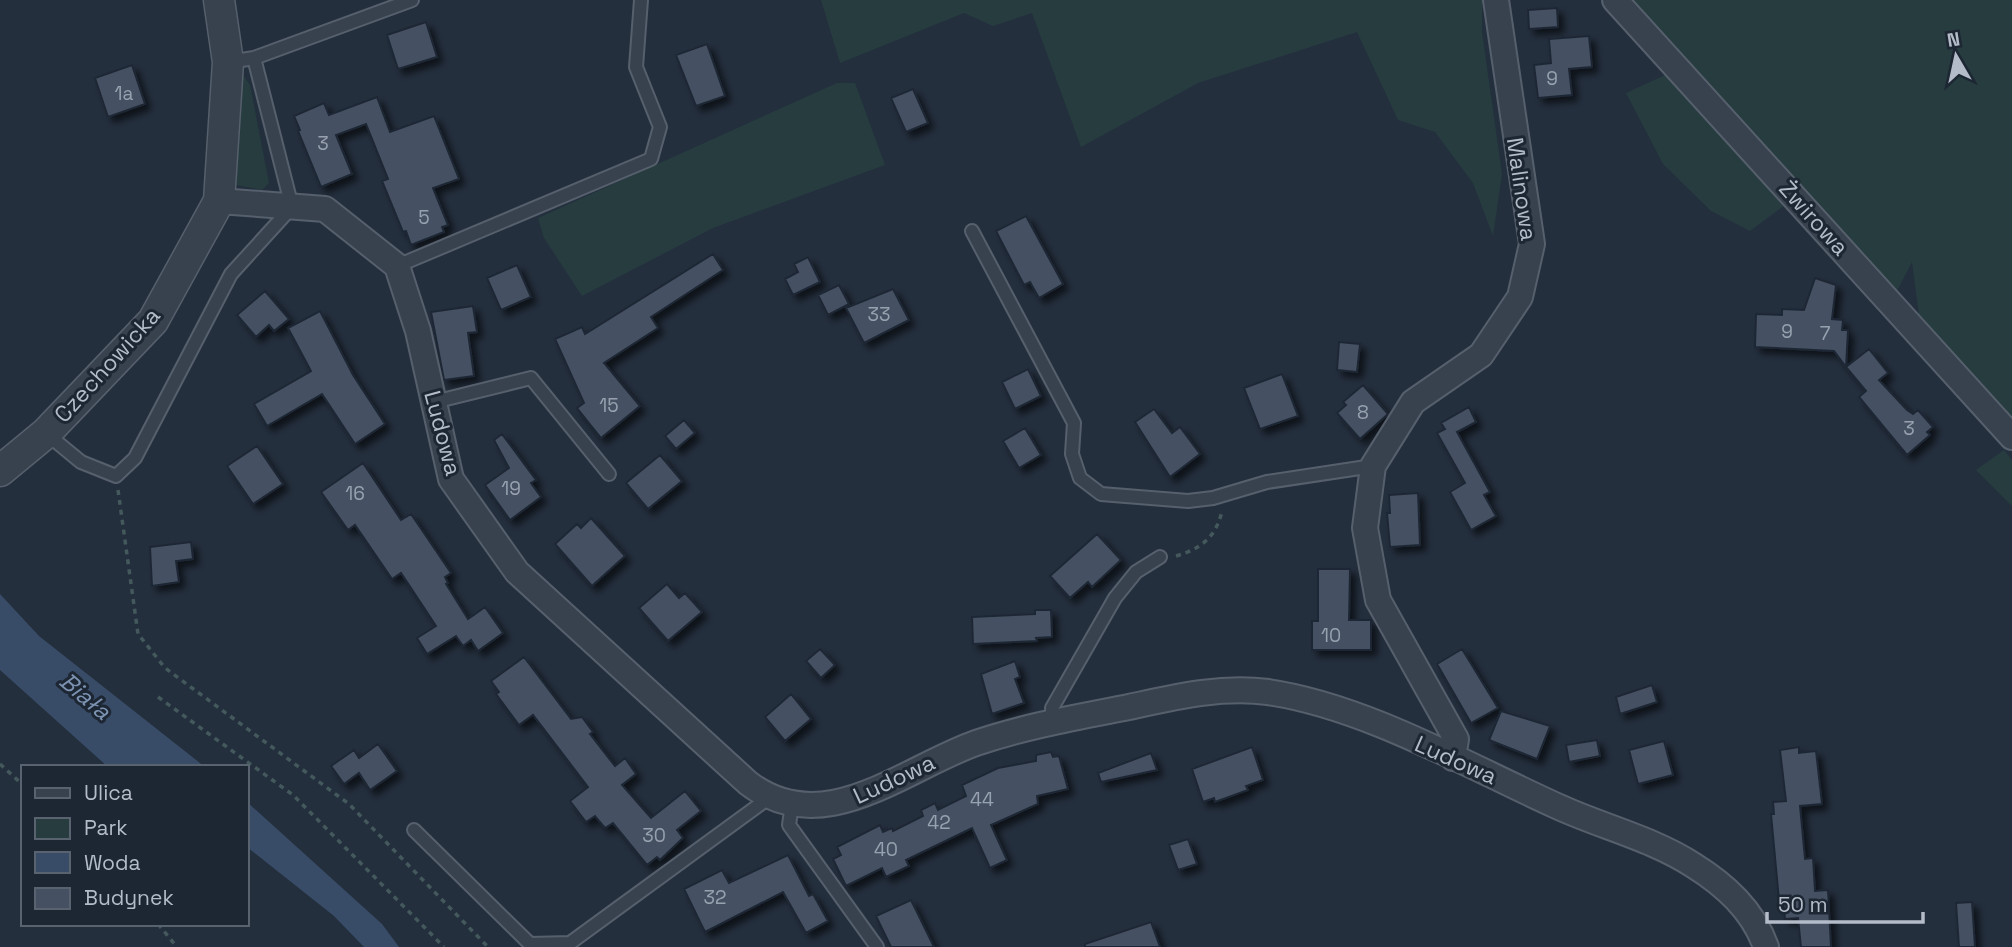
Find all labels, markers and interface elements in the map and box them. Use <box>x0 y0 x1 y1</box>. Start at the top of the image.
north arrow <box>1921 21 1991 91</box>
text: N <box>1945 26 1962 53</box>
house number: 9 <box>1546 66 1558 91</box>
house number: 1a <box>115 81 134 106</box>
house number: 3 <box>317 131 329 156</box>
street label: Malinowa <box>1500 135 1544 243</box>
street label: Żwirowa <box>1772 174 1856 262</box>
house number: 5 <box>418 205 430 230</box>
street label: Czechowicka <box>47 301 167 429</box>
house number: 33 <box>868 302 890 327</box>
house number: 9 <box>1781 319 1793 344</box>
house number: 7 <box>1820 321 1831 346</box>
street label: Ludowa <box>417 387 469 479</box>
house number: 15 <box>599 393 619 418</box>
house number: 8 <box>1357 400 1369 425</box>
house number: 3 <box>1903 416 1915 441</box>
house number: 19 <box>501 476 521 501</box>
house number: 16 <box>345 481 365 506</box>
house number: 10 <box>1321 623 1341 648</box>
water label: Biała <box>53 665 118 726</box>
street label: Ludowa <box>1410 729 1502 791</box>
street label: Ludowa <box>848 747 940 811</box>
legend <box>21 765 248 926</box>
text: Ulica <box>84 779 133 806</box>
house number: 44 <box>970 787 994 812</box>
house number: 42 <box>927 810 951 835</box>
text: Park <box>84 814 128 841</box>
house number: 30 <box>642 823 666 848</box>
house number: 40 <box>874 837 898 862</box>
text: Woda <box>84 849 141 876</box>
scale bar <box>1767 880 1923 924</box>
text: Budynek <box>84 884 174 911</box>
house number: 32 <box>704 885 726 910</box>
text: 50 m <box>1778 891 1828 918</box>

